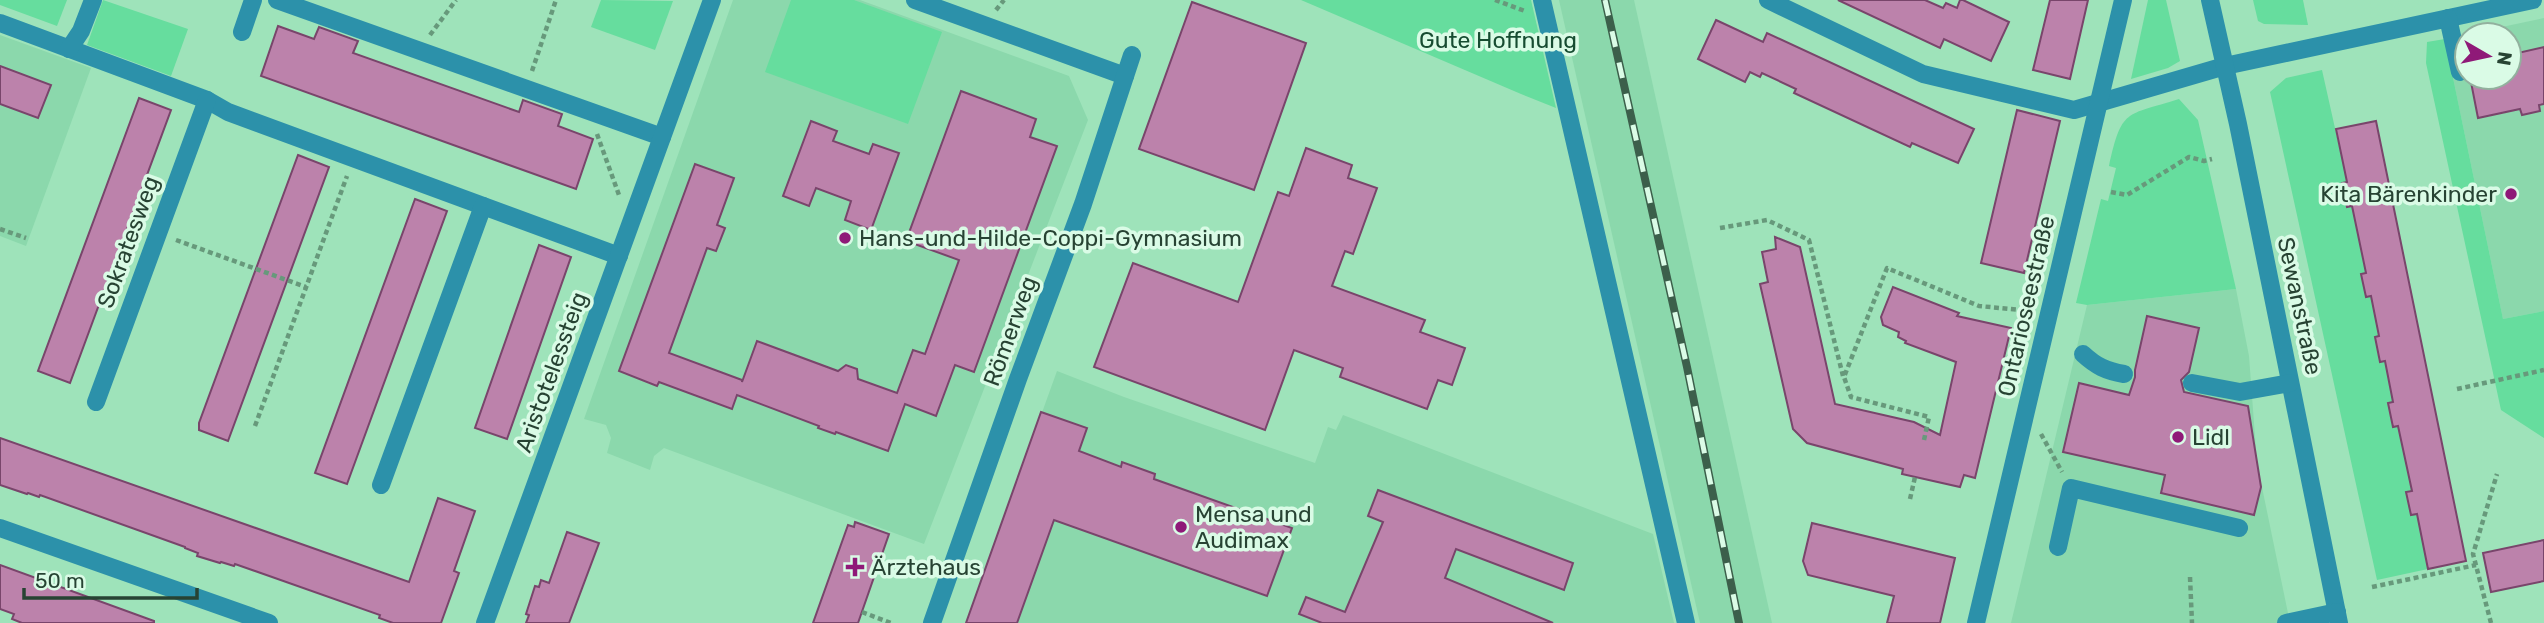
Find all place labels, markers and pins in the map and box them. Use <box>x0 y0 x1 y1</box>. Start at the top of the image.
place label: Kita Bärenkinder <box>2320 180 2497 208</box>
marker: Kita Bärenkinder <box>2503 186 2519 202</box>
place label: Hans-und-Hilde-Coppi-Gymnasium <box>859 224 1242 252</box>
marker: Hans-und-Hilde-Coppi-Gymnasium <box>837 230 853 246</box>
place label: Lidl <box>2192 423 2230 451</box>
marker: Lidl <box>2170 429 2186 445</box>
place label: Mensa und Audimax <box>1195 500 1312 554</box>
marker: Mensa und Audimax <box>1173 519 1189 535</box>
place label: Ärztehaus <box>871 553 981 581</box>
marker: Ärztehaus <box>845 557 865 577</box>

